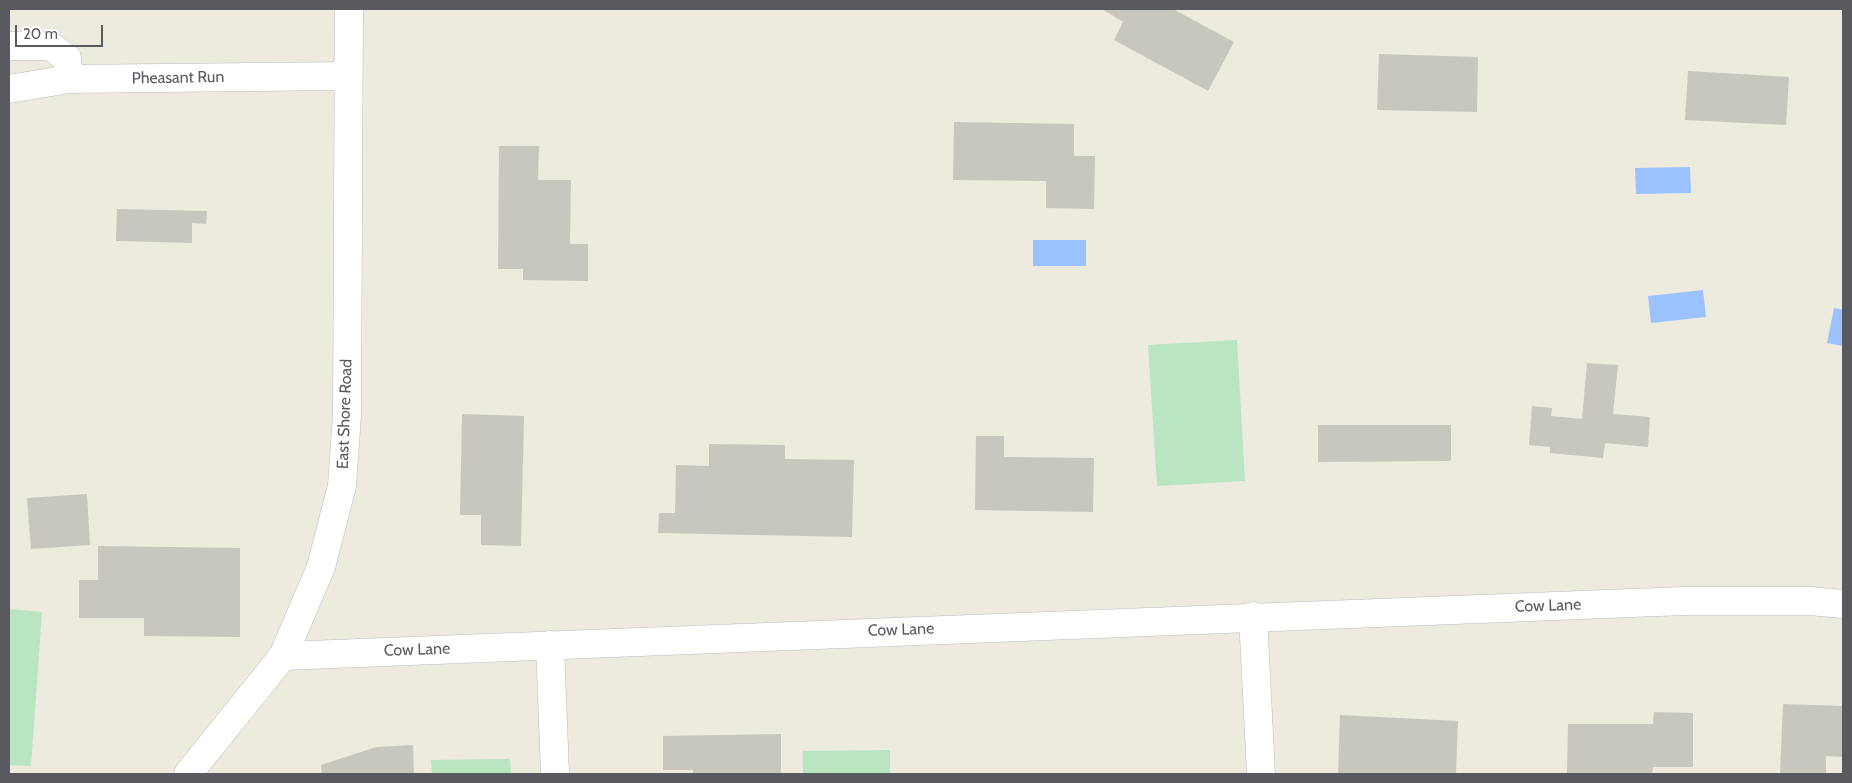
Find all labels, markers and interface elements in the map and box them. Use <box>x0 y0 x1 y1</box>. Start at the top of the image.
scale bar <box>18 15 105 47</box>
text: 20 m <box>23 25 58 43</box>
street label: Pheasant Run <box>132 68 224 88</box>
street label: East Shore Road <box>333 359 357 469</box>
street label: Cow Lane <box>1514 595 1582 617</box>
street label: Cow Lane <box>867 619 935 641</box>
street label: Cow Lane <box>383 639 451 661</box>

